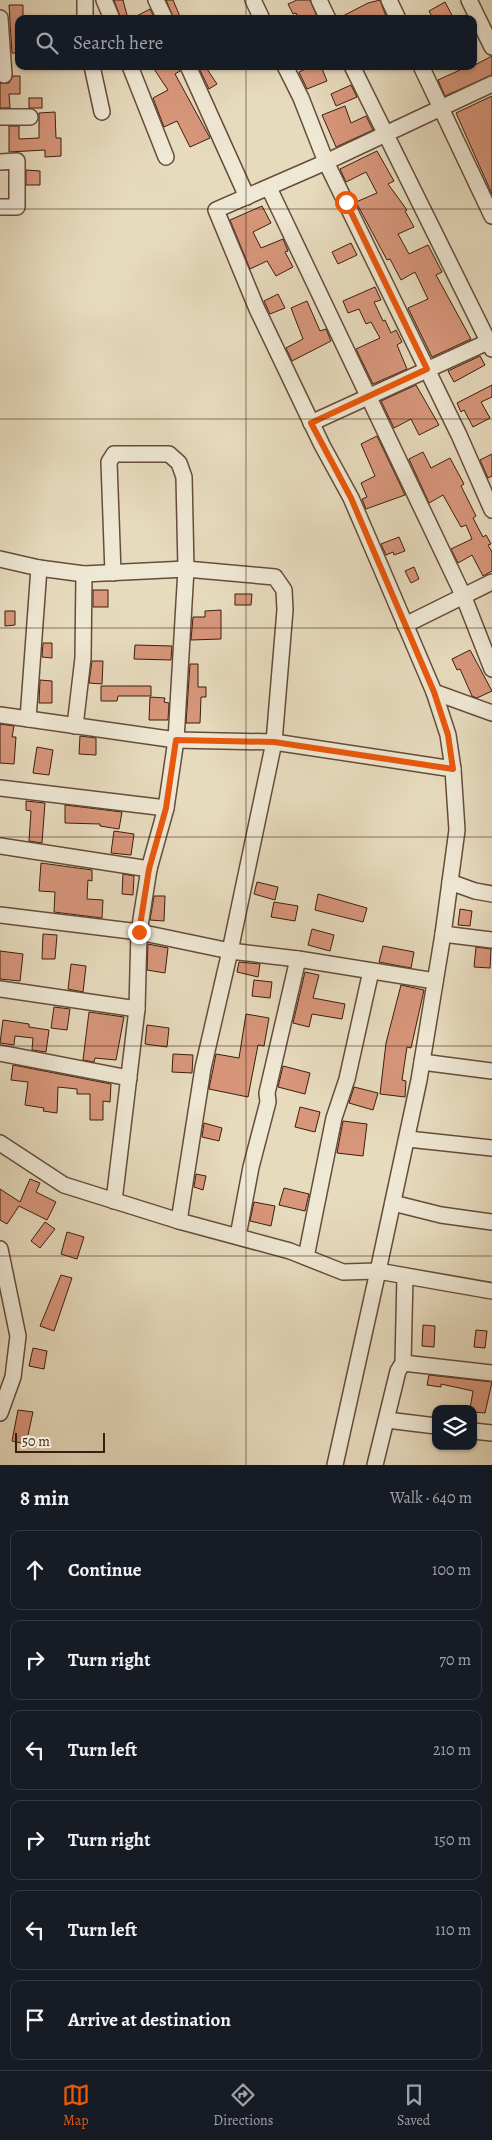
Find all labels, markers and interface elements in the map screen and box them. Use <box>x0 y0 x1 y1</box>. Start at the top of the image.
search box <box>15 15 477 70</box>
icon: search <box>33 29 61 57</box>
text: Search here <box>73 30 163 56</box>
route start <box>335 191 358 214</box>
route end <box>128 921 151 944</box>
map controls <box>432 1405 477 1450</box>
button: layers <box>432 1405 477 1450</box>
scale bar <box>15 1430 105 1453</box>
text: 50 m <box>22 1432 50 1451</box>
text: 8 min <box>20 1484 69 1512</box>
text: Walk · 640 m <box>390 1487 472 1509</box>
icon: ahead <box>21 1556 49 1584</box>
text: Continue <box>68 1557 142 1583</box>
text: 100 m <box>432 1559 471 1581</box>
icon: right <box>21 1646 49 1674</box>
text: Turn right <box>68 1647 150 1673</box>
text: 70 m <box>439 1649 471 1671</box>
icon: left <box>21 1736 49 1764</box>
text: Turn left <box>68 1737 137 1763</box>
text: 210 m <box>433 1739 471 1761</box>
icon: right <box>21 1826 49 1854</box>
text: Turn right <box>68 1827 150 1853</box>
text: 150 m <box>434 1829 471 1851</box>
icon: left <box>21 1916 49 1944</box>
text: Turn left <box>68 1917 137 1943</box>
text: 110 m <box>435 1919 471 1941</box>
icon: arrive <box>21 2006 49 2034</box>
text: Arrive at destination <box>68 2007 231 2033</box>
tab: Map <box>62 2081 90 2130</box>
tab: Directions <box>213 2081 273 2130</box>
tab: Saved <box>397 2081 430 2130</box>

